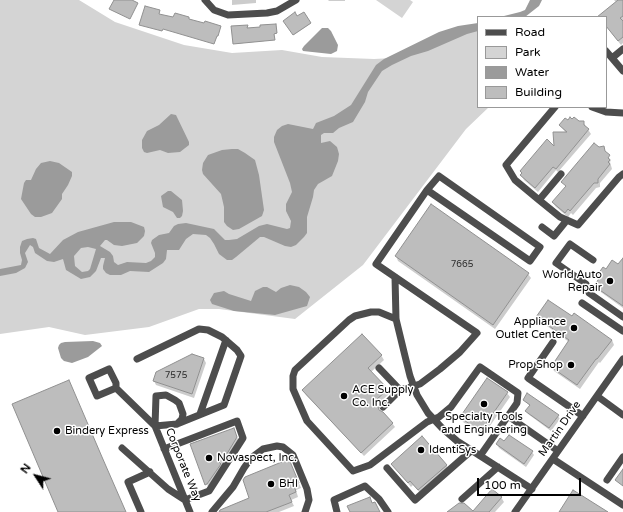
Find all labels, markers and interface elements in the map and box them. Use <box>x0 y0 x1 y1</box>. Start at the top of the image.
legend <box>477 16 607 108</box>
text: Road <box>515 25 545 39</box>
text: Park <box>515 45 541 59</box>
text: Water <box>515 65 549 79</box>
text: Building <box>515 85 562 99</box>
house number: 7665 <box>451 260 473 270</box>
place label: World Auto Repair <box>542 268 602 294</box>
marker: World Auto Repair <box>605 276 615 286</box>
place label: Appliance Outlet Center <box>495 315 566 341</box>
marker: Appliance Outlet Center <box>569 323 579 333</box>
place label: Prop Shop <box>508 358 563 372</box>
marker: Prop Shop <box>566 360 576 370</box>
house number: 7575 <box>165 371 187 381</box>
place label: ACE Supply Co. Inc. <box>352 383 413 409</box>
marker: ACE Supply Co. Inc. <box>339 391 349 401</box>
marker: Specialty Tools and Engineering <box>479 399 489 409</box>
street label: Martin Drive <box>536 399 584 459</box>
place label: Specialty Tools and Engineering <box>441 410 527 436</box>
place label: Bindery Express <box>65 424 149 438</box>
marker: Bindery Express <box>52 426 62 436</box>
street label: Corporate Way <box>162 426 204 504</box>
place label: IdentiSys <box>429 443 476 457</box>
marker: IdentiSys <box>416 445 426 455</box>
place label: Novaspect, Inc. <box>217 451 297 465</box>
marker: Novaspect, Inc. <box>204 453 214 463</box>
north arrow <box>16 456 56 496</box>
text: N <box>18 461 34 476</box>
scale bar <box>479 470 583 496</box>
place label: BHI <box>279 477 298 491</box>
text: 100 m <box>484 478 521 492</box>
marker: BHI <box>266 479 276 489</box>

